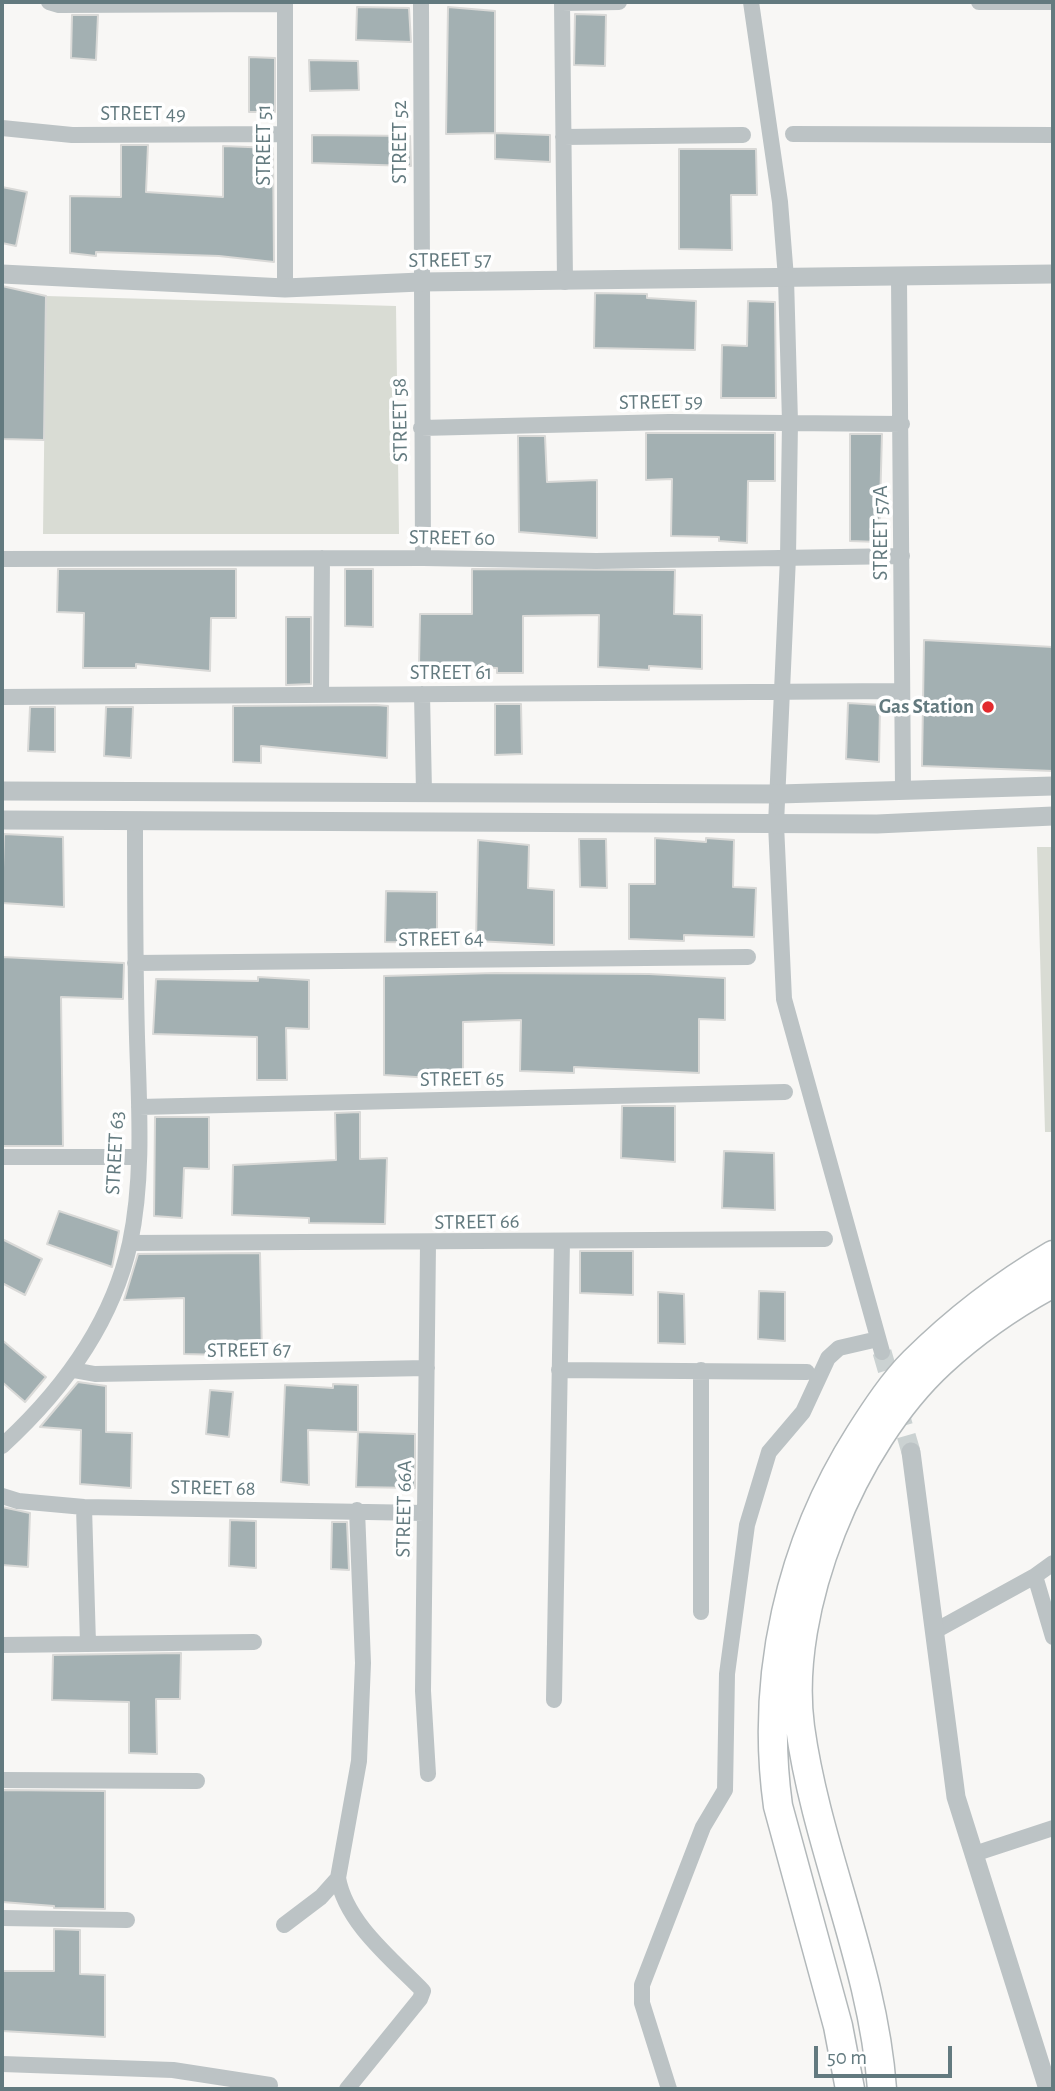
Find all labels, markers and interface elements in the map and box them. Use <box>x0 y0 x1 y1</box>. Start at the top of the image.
street label: STREET 52 <box>387 100 413 184</box>
street label: STREET 49 <box>100 101 186 127</box>
street label: STREET 51 <box>251 104 277 186</box>
street label: STREET 57 <box>408 247 492 273</box>
street label: STREET 58 <box>387 378 413 462</box>
street label: STREET 59 <box>619 389 703 415</box>
street label: STREET 57A <box>868 485 894 581</box>
street label: STREET 60 <box>409 525 495 551</box>
street label: STREET 61 <box>410 660 492 686</box>
place label: Gas Station <box>879 694 974 720</box>
marker: Gas Station <box>980 699 996 715</box>
street label: STREET 64 <box>398 926 484 952</box>
street label: STREET 65 <box>420 1066 504 1092</box>
street label: STREET 63 <box>100 1110 130 1196</box>
street label: STREET 66 <box>434 1209 520 1235</box>
street label: STREET 67 <box>207 1337 291 1363</box>
street label: STREET 66A <box>391 1460 417 1558</box>
street label: STREET 68 <box>170 1475 256 1501</box>
scale bar <box>817 2032 955 2076</box>
text: 50 m <box>827 2047 867 2068</box>

